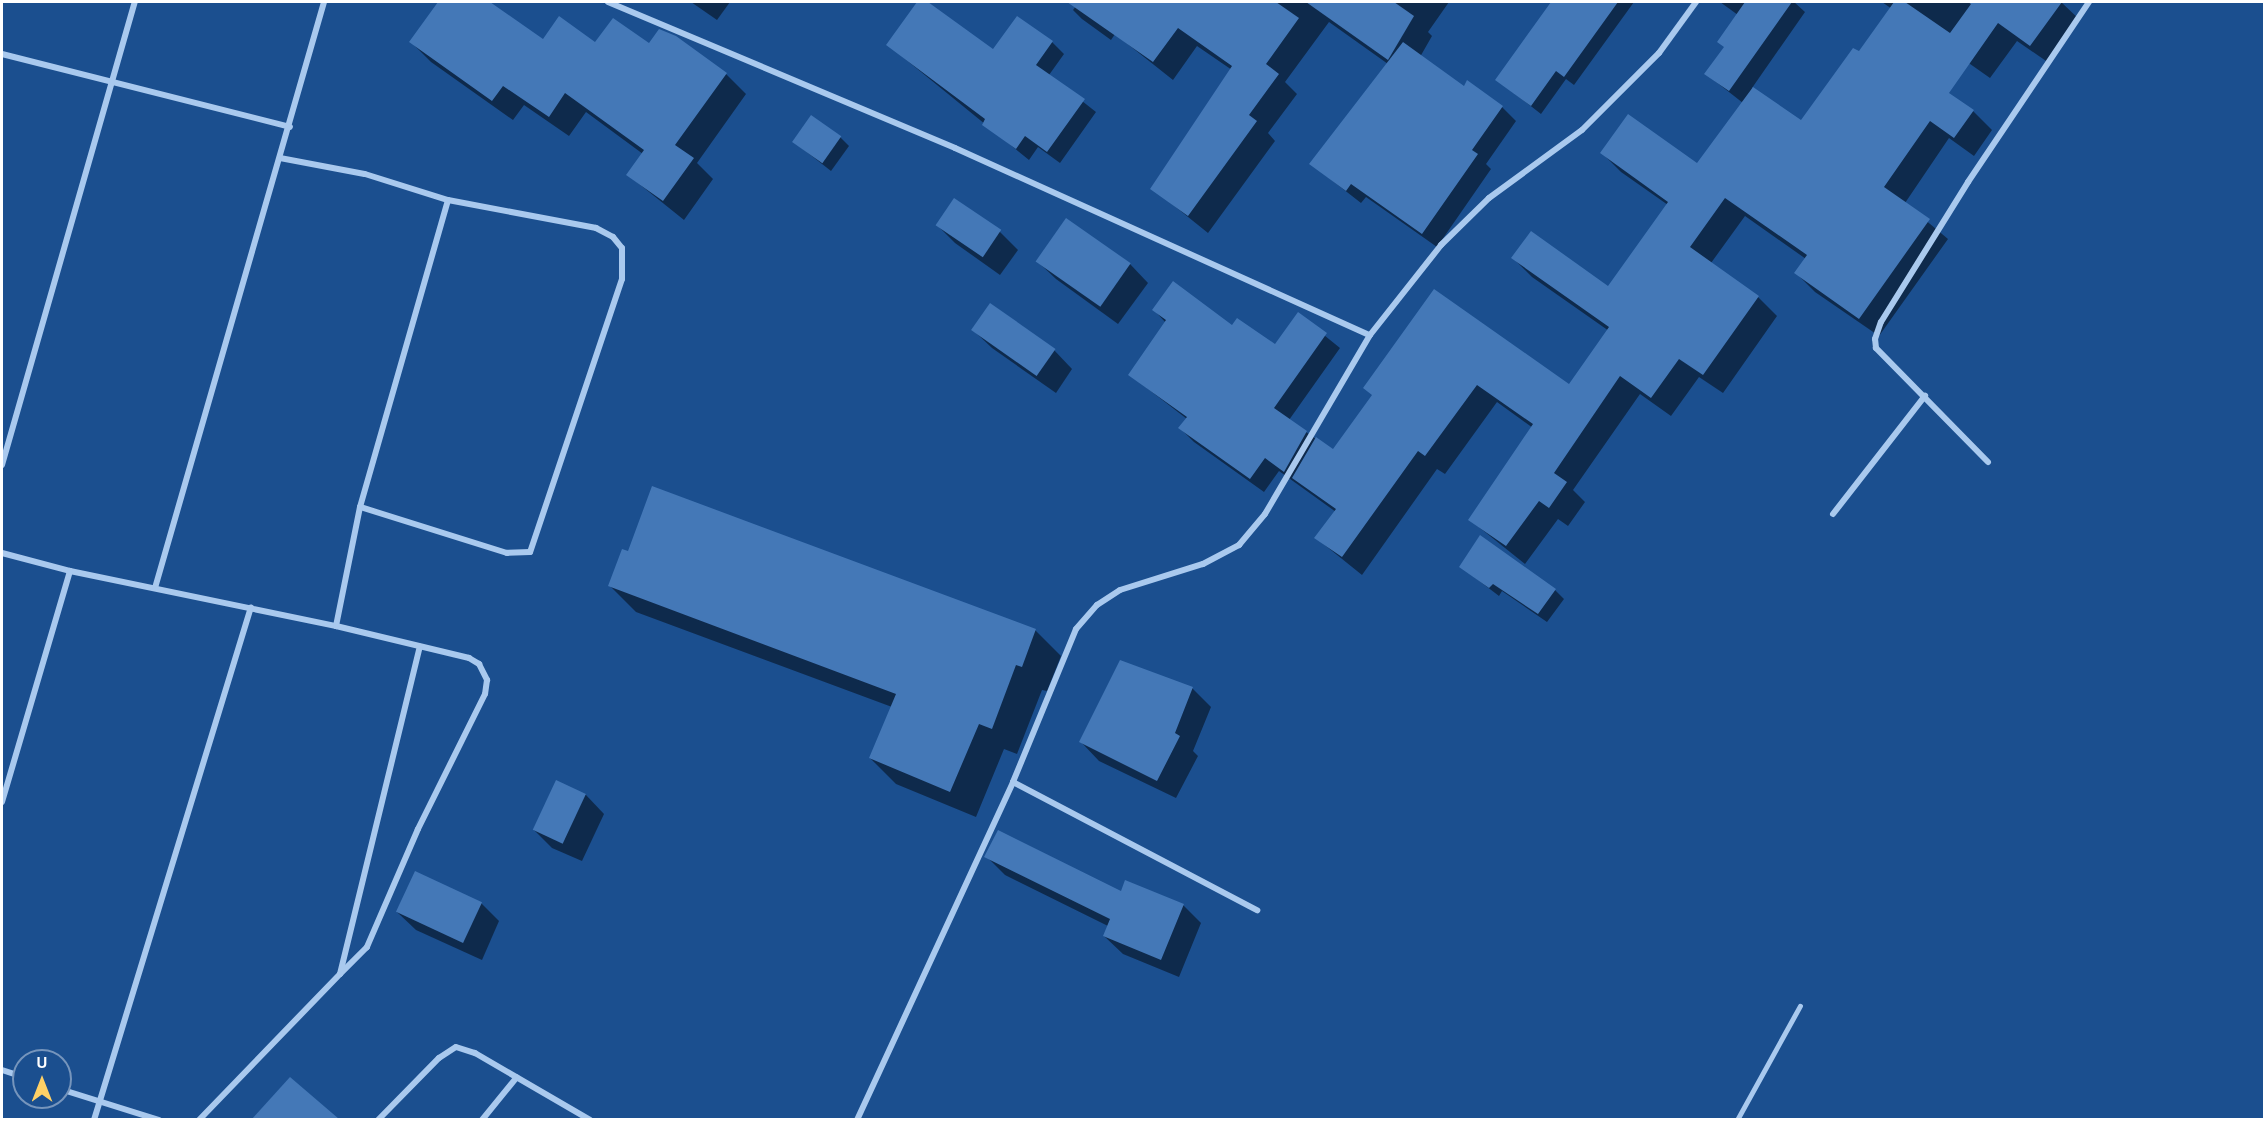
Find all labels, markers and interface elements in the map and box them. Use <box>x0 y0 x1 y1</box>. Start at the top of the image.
north arrow <box>12 1049 72 1109</box>
text: U <box>37 1052 47 1073</box>

